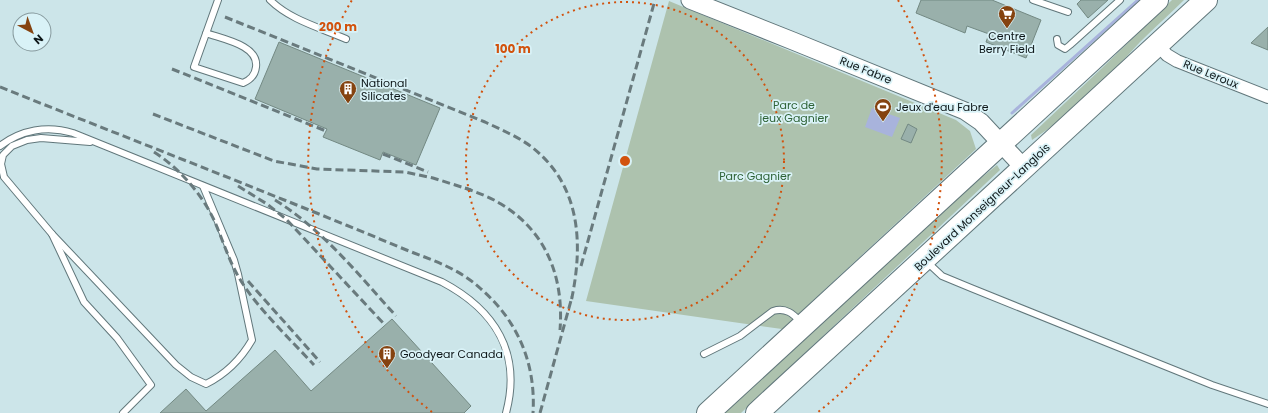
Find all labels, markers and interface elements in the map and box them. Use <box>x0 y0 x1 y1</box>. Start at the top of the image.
supermarket icon: Centre Berry Field <box>997 4 1017 29</box>
north arrow <box>12 12 52 52</box>
text: 200 m <box>319 18 357 35</box>
place label: Centre Berry Field <box>979 28 1035 57</box>
text: N <box>30 31 47 48</box>
text: 100 m <box>495 40 531 57</box>
street label: Rue Fabre <box>838 52 895 88</box>
street label: Rue Leroux <box>1181 56 1242 93</box>
place label: National Silicates <box>361 75 407 104</box>
building icon: National Silicates <box>338 79 358 104</box>
park label: Parc de jeux Gagnier <box>759 97 828 126</box>
sports icon: Jeux d'eau Fabre <box>873 97 893 122</box>
place label: Jeux d'eau Fabre <box>896 99 989 115</box>
street label: Boulevard Monseigneur-Langlois <box>910 139 1054 274</box>
centre of rings <box>618 154 632 168</box>
park label: Parc Gagnier <box>719 168 791 184</box>
building icon: Goodyear Canada <box>377 344 397 369</box>
place label: Goodyear Canada <box>400 346 503 362</box>

